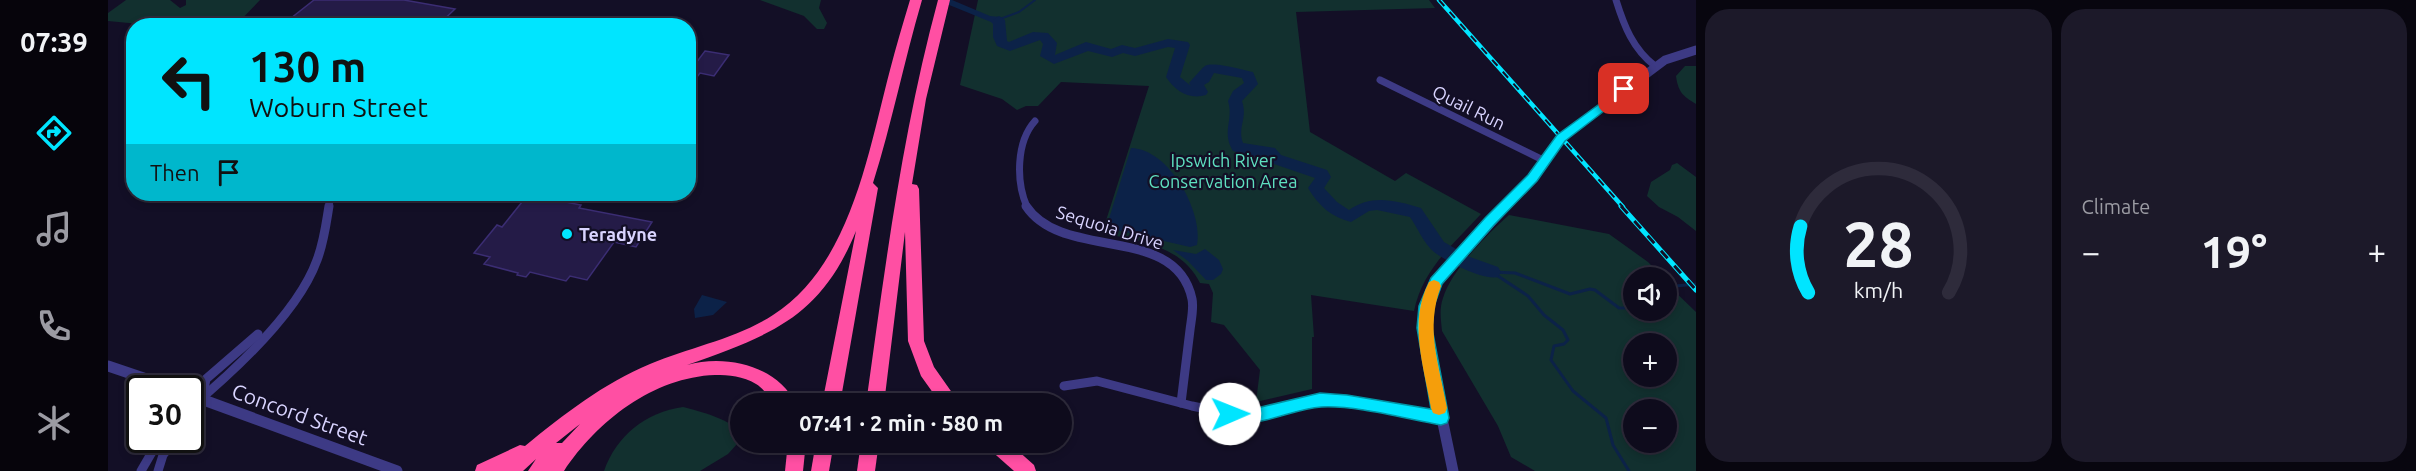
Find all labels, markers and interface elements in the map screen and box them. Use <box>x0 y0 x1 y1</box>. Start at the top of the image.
text: 07:39 <box>20 27 88 57</box>
icon: left <box>150 42 228 120</box>
text: 130 m <box>249 43 366 90</box>
pin <box>1598 63 1649 114</box>
icon: arrive <box>1607 72 1640 105</box>
street label: Quail Run <box>1429 81 1509 134</box>
text: Woburn Street <box>249 92 428 122</box>
icon: directions <box>33 112 75 154</box>
park label: Ipswich River Conservation Area <box>1149 150 1297 191</box>
icon: arrive <box>212 156 245 189</box>
text: Then <box>150 160 200 185</box>
text: Climate <box>2082 195 2150 218</box>
street label: Sequoia Drive <box>1054 201 1166 253</box>
icon: music <box>33 208 75 250</box>
text: 28 <box>1843 209 1913 279</box>
place label: Teradyne <box>579 224 657 244</box>
text: 19° <box>2200 226 2267 277</box>
marker: Teradyne <box>560 227 574 241</box>
text: − <box>2082 233 2100 270</box>
text: + <box>2367 233 2386 270</box>
map controls <box>1623 267 1677 453</box>
button: sound <box>1623 267 1677 321</box>
text: km/h <box>1853 278 1903 302</box>
icon: phone <box>33 305 75 347</box>
button: + <box>1623 333 1677 387</box>
speed limit sign: 30 <box>126 375 204 453</box>
street label: Concord Street <box>229 378 371 450</box>
position arrow <box>1198 382 1262 446</box>
button: − <box>1623 399 1677 453</box>
icon: climate <box>33 402 75 444</box>
text: 07:41 · 2 min · 580 m <box>799 410 1003 435</box>

